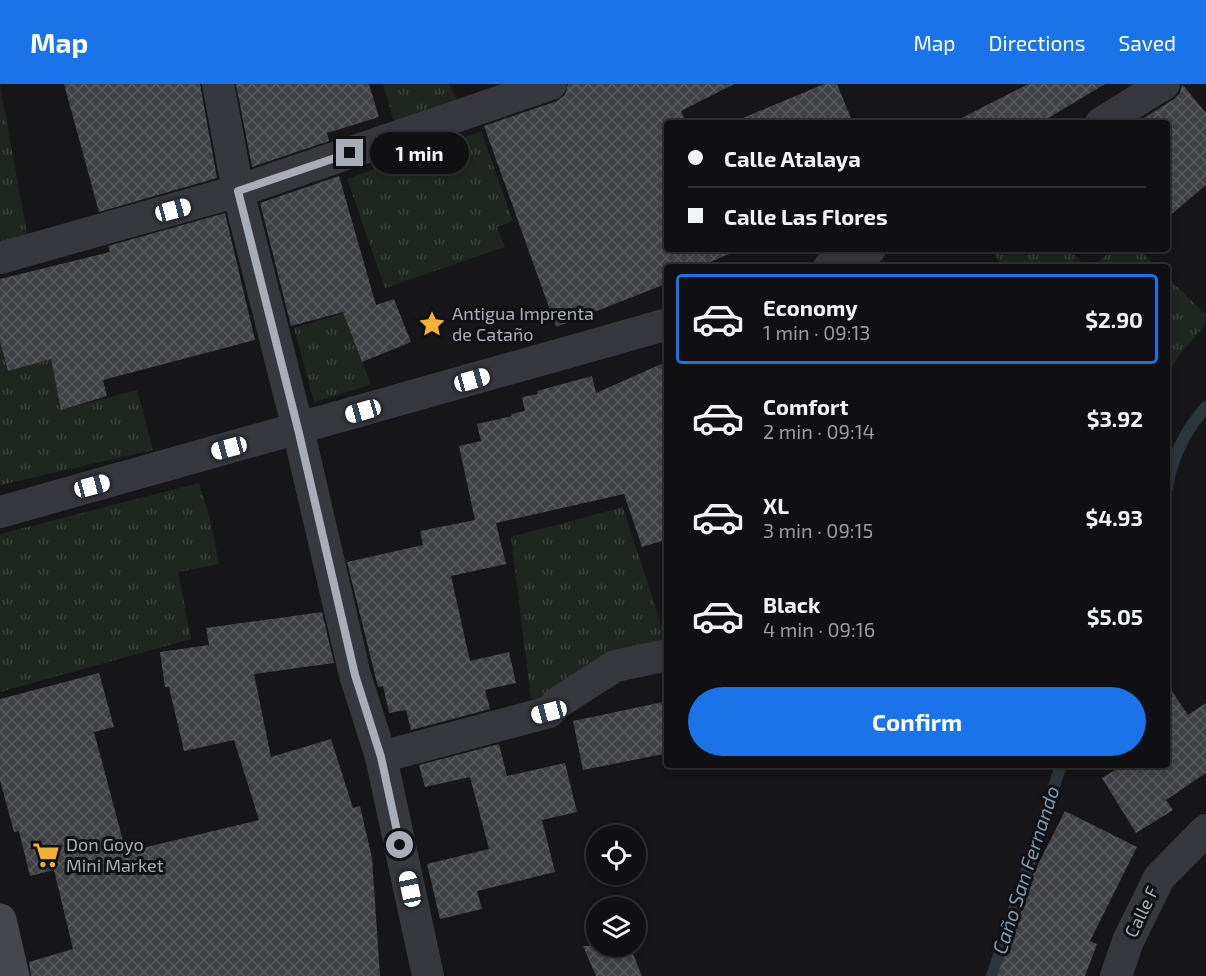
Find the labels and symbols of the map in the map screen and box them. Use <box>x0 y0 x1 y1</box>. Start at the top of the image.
callout: 1 min <box>371 132 470 174</box>
route end <box>336 139 363 166</box>
car <box>153 197 193 223</box>
place label: Antigua Imprenta de Cataño <box>452 302 594 345</box>
place icon: Antigua Imprenta de Cataño <box>417 309 447 339</box>
car <box>452 366 492 394</box>
car <box>343 397 383 425</box>
car <box>209 435 249 461</box>
car <box>72 473 112 499</box>
car <box>529 699 569 725</box>
water label: Caño San Fernando <box>987 783 1064 957</box>
route start <box>386 831 413 858</box>
place label: Don Goyo Mini Market <box>66 833 164 876</box>
supermarket icon: Don Goyo Mini Market <box>31 840 61 870</box>
car <box>397 870 423 908</box>
street label: Calle F <box>1119 882 1163 941</box>

